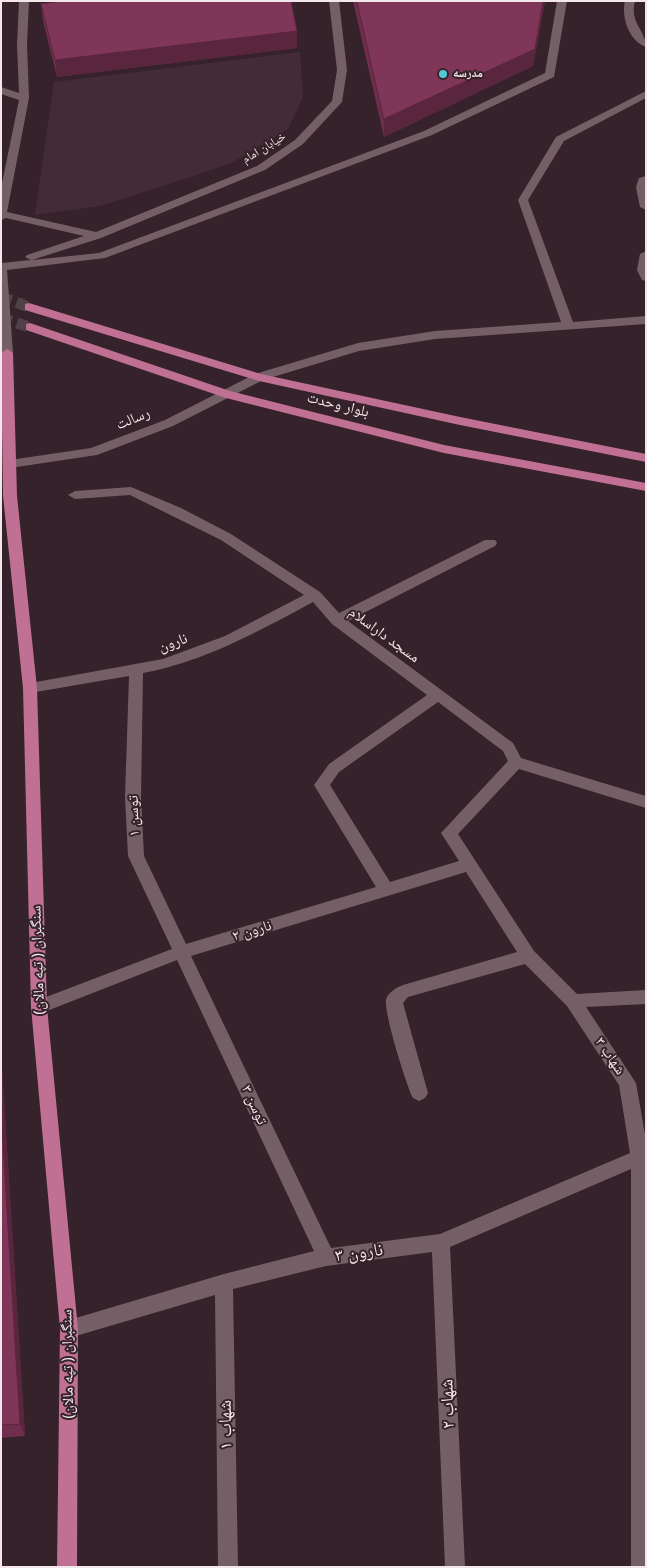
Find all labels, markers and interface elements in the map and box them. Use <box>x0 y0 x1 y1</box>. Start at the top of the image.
place label: مدرسه <box>453 67 483 81</box>
marker: مدرسه <box>437 68 449 80</box>
street label: خیابان امام <box>239 129 289 167</box>
street label: بلوار وحدت <box>305 389 371 421</box>
street label: رسالت <box>113 404 153 434</box>
street label: مسجد داراسلام <box>345 603 423 667</box>
street label: نارون <box>156 630 190 656</box>
street label: توسن ۱ <box>124 795 144 837</box>
street label: سنگبران ( تپه مالان) <box>27 905 49 1015</box>
street label: نارون ۲ <box>230 917 274 945</box>
street label: شهاب ۳ <box>591 1034 629 1078</box>
street label: توسن ۳ <box>237 1082 271 1128</box>
street label: نارون ۳ <box>334 1239 384 1267</box>
street label: سنگبران ( تپه مالان) <box>58 1309 78 1419</box>
street label: شهاب ۲ <box>436 1379 460 1429</box>
street label: شهاب ۱ <box>215 1400 237 1450</box>

